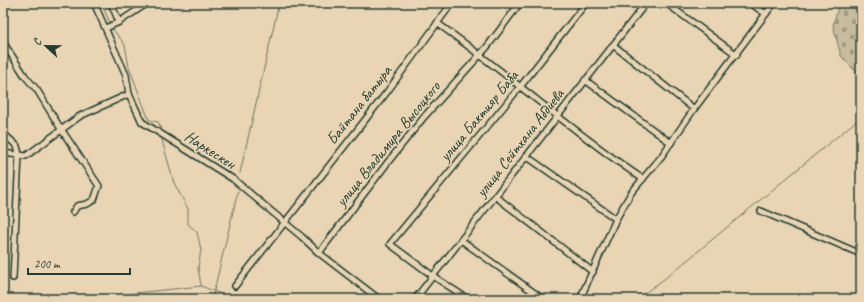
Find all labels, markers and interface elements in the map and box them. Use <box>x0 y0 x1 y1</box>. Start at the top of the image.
north arrow <box>26 26 66 66</box>
text: С <box>29 36 45 47</box>
street label: Байтана батыра <box>322 61 397 149</box>
street label: улица Бактияр Баба <box>435 65 524 166</box>
street label: улица Владимира Высоцкого <box>331 76 445 211</box>
street label: улица Сейтхана Абдиева <box>471 84 569 202</box>
street label: Наркескен <box>181 126 241 175</box>
scale bar <box>28 250 130 276</box>
text: 200 m <box>34 256 61 272</box>

